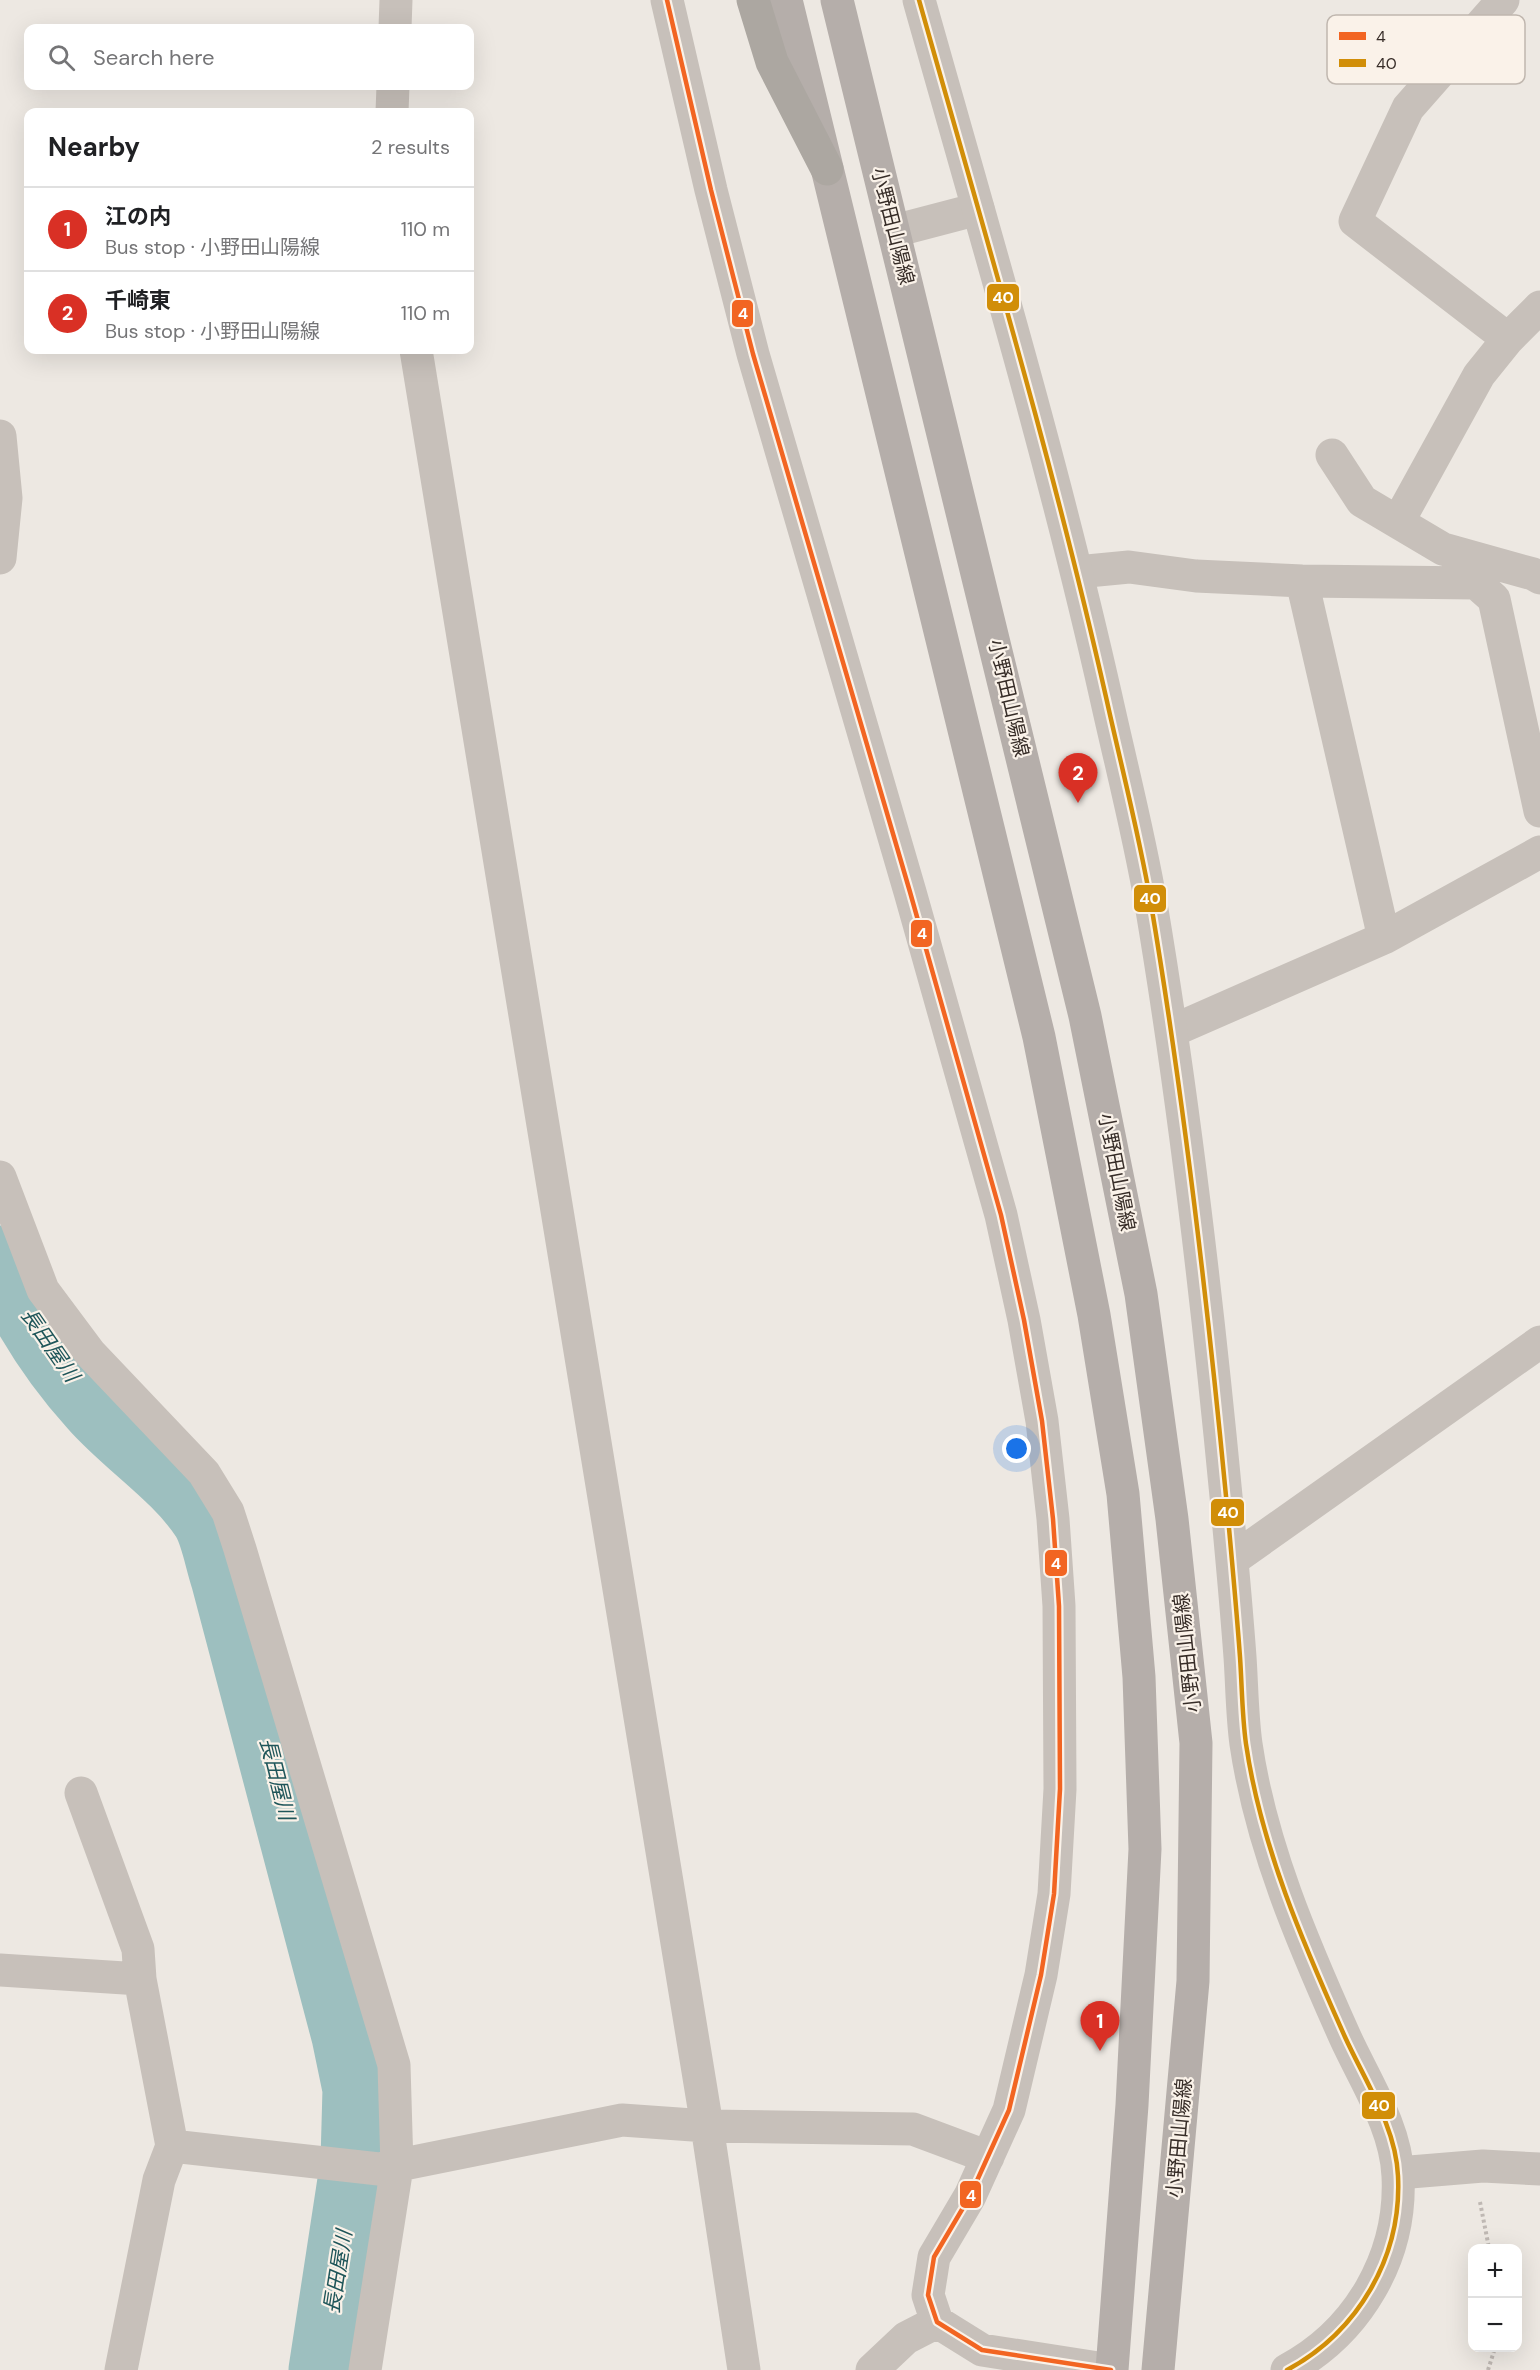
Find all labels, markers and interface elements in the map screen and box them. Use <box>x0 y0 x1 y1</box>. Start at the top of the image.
legend <box>1327 15 1525 84</box>
search box <box>24 24 474 90</box>
text: 4 <box>1376 26 1386 47</box>
icon: search <box>45 41 78 74</box>
text: Search here <box>93 43 214 72</box>
text: 40 <box>1376 53 1397 74</box>
text: Nearby <box>48 130 140 164</box>
text: 2 results <box>371 134 450 160</box>
street label: 小野田山陽線 <box>866 165 920 287</box>
text: 江の内 <box>105 202 171 231</box>
text: 1 <box>64 216 71 242</box>
text: 110 m <box>401 216 450 242</box>
text: Bus stop · 小野田山陽線 <box>105 234 320 260</box>
line badge: 40 <box>986 283 1020 312</box>
text: 千崎東 <box>105 286 171 315</box>
text: 40 <box>992 287 1014 308</box>
line badge: 4 <box>731 299 754 328</box>
text: 2 <box>62 300 73 326</box>
text: 110 m <box>401 300 450 326</box>
text: 4 <box>738 303 748 324</box>
text: Bus stop · 小野田山陽線 <box>105 318 320 344</box>
street label: 小野田山陽線 <box>983 637 1035 759</box>
pin: 2 <box>1058 754 1098 803</box>
line badge: 40 <box>1133 884 1167 913</box>
text: 40 <box>1139 888 1161 909</box>
line badge: 4 <box>910 919 933 948</box>
text: 4 <box>917 923 927 944</box>
street label: 小野田山陽線 <box>1093 1111 1141 1233</box>
water label: 長田屋川 <box>14 1303 87 1389</box>
your location <box>1002 1434 1031 1463</box>
line badge: 40 <box>1210 1498 1245 1527</box>
text: 40 <box>1217 1502 1239 1523</box>
line badge: 4 <box>1044 1549 1068 1577</box>
text: 4 <box>1051 1553 1061 1574</box>
street label: 小野田山陽線 <box>1168 1592 1206 1714</box>
water label: 長田屋川 <box>253 1735 301 1825</box>
pin: 1 <box>1080 2002 1120 2051</box>
street label: 小野田山陽線 <box>1161 2077 1197 2199</box>
line badge: 40 <box>1361 2091 1396 2120</box>
text: 40 <box>1368 2095 1390 2116</box>
line badge: 4 <box>959 2180 982 2209</box>
text: 4 <box>966 2185 976 2206</box>
water label: 長田屋川 <box>318 2226 359 2316</box>
map controls <box>1468 2244 1522 2352</box>
button: + <box>1468 2244 1522 2298</box>
button: − <box>1468 2298 1522 2352</box>

